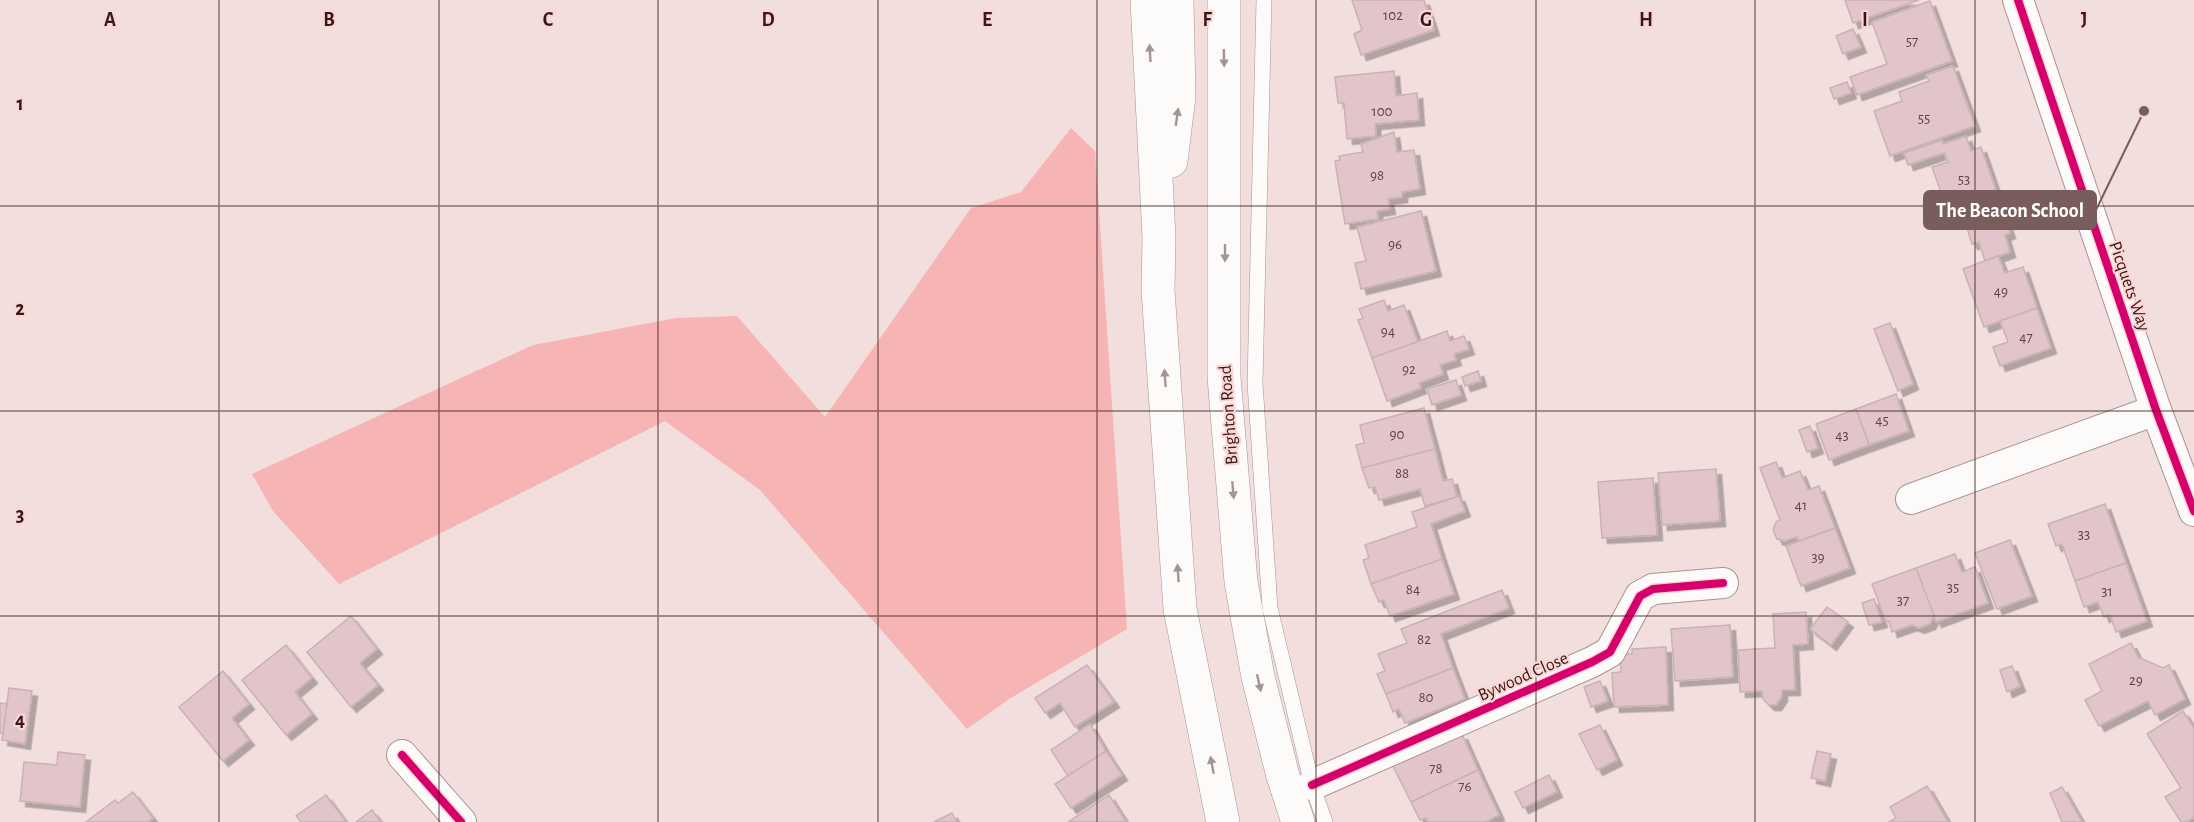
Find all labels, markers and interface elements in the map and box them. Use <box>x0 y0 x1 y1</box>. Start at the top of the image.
house number: 102 <box>1383 8 1403 23</box>
text: A <box>104 10 116 30</box>
text: B <box>323 10 335 30</box>
text: C <box>543 10 554 30</box>
text: D <box>761 10 775 30</box>
text: E <box>982 10 992 30</box>
text: F <box>1202 10 1212 30</box>
text: G <box>1420 10 1432 30</box>
text: H <box>1639 10 1653 30</box>
text: I <box>1862 10 1868 30</box>
text: J <box>2081 10 2087 30</box>
house number: 57 <box>1906 34 1918 49</box>
one-way arrow <box>1146 43 1155 62</box>
one-way arrow <box>1219 49 1229 68</box>
text: 1 <box>16 94 24 114</box>
house number: 100 <box>1371 104 1393 119</box>
one-way arrow <box>1172 107 1181 126</box>
house number: 55 <box>1918 111 1930 126</box>
house number: 98 <box>1370 168 1384 183</box>
house number: 53 <box>1958 172 1970 187</box>
callout: The Beacon School <box>1924 191 2096 229</box>
text: The Beacon School <box>1936 201 2084 221</box>
house number: 96 <box>1388 237 1402 252</box>
street label: Picquets Way <box>2105 239 2153 334</box>
one-way arrow <box>1220 244 1230 263</box>
house number: 49 <box>1994 284 2008 299</box>
text: 2 <box>15 299 25 319</box>
house number: 94 <box>1381 324 1395 339</box>
house number: 47 <box>2019 330 2033 345</box>
house number: 92 <box>1402 362 1416 377</box>
street label: Brighton Road <box>1217 364 1241 465</box>
one-way arrow <box>1160 369 1169 388</box>
house number: 45 <box>1875 413 1889 428</box>
house number: 90 <box>1390 427 1405 442</box>
house number: 43 <box>1835 428 1849 443</box>
house number: 88 <box>1395 466 1409 481</box>
one-way arrow <box>1229 481 1238 500</box>
house number: 41 <box>1795 498 1807 513</box>
text: 3 <box>16 505 24 525</box>
house number: 33 <box>2078 527 2090 542</box>
house number: 39 <box>1811 550 1825 565</box>
one-way arrow <box>1173 563 1183 582</box>
house number: 35 <box>1947 580 1959 595</box>
house number: 84 <box>1406 582 1420 597</box>
house number: 31 <box>2101 584 2113 599</box>
house number: 37 <box>1897 593 1909 608</box>
house number: 82 <box>1417 632 1431 647</box>
street label: Bywood Close <box>1476 649 1571 705</box>
house number: 29 <box>2129 673 2143 688</box>
one-way arrow <box>1255 674 1265 692</box>
house number: 80 <box>1418 690 1434 705</box>
text: 4 <box>15 710 25 730</box>
one-way arrow <box>1207 755 1216 774</box>
house number: 78 <box>1429 761 1443 776</box>
house number: 76 <box>1458 779 1472 794</box>

